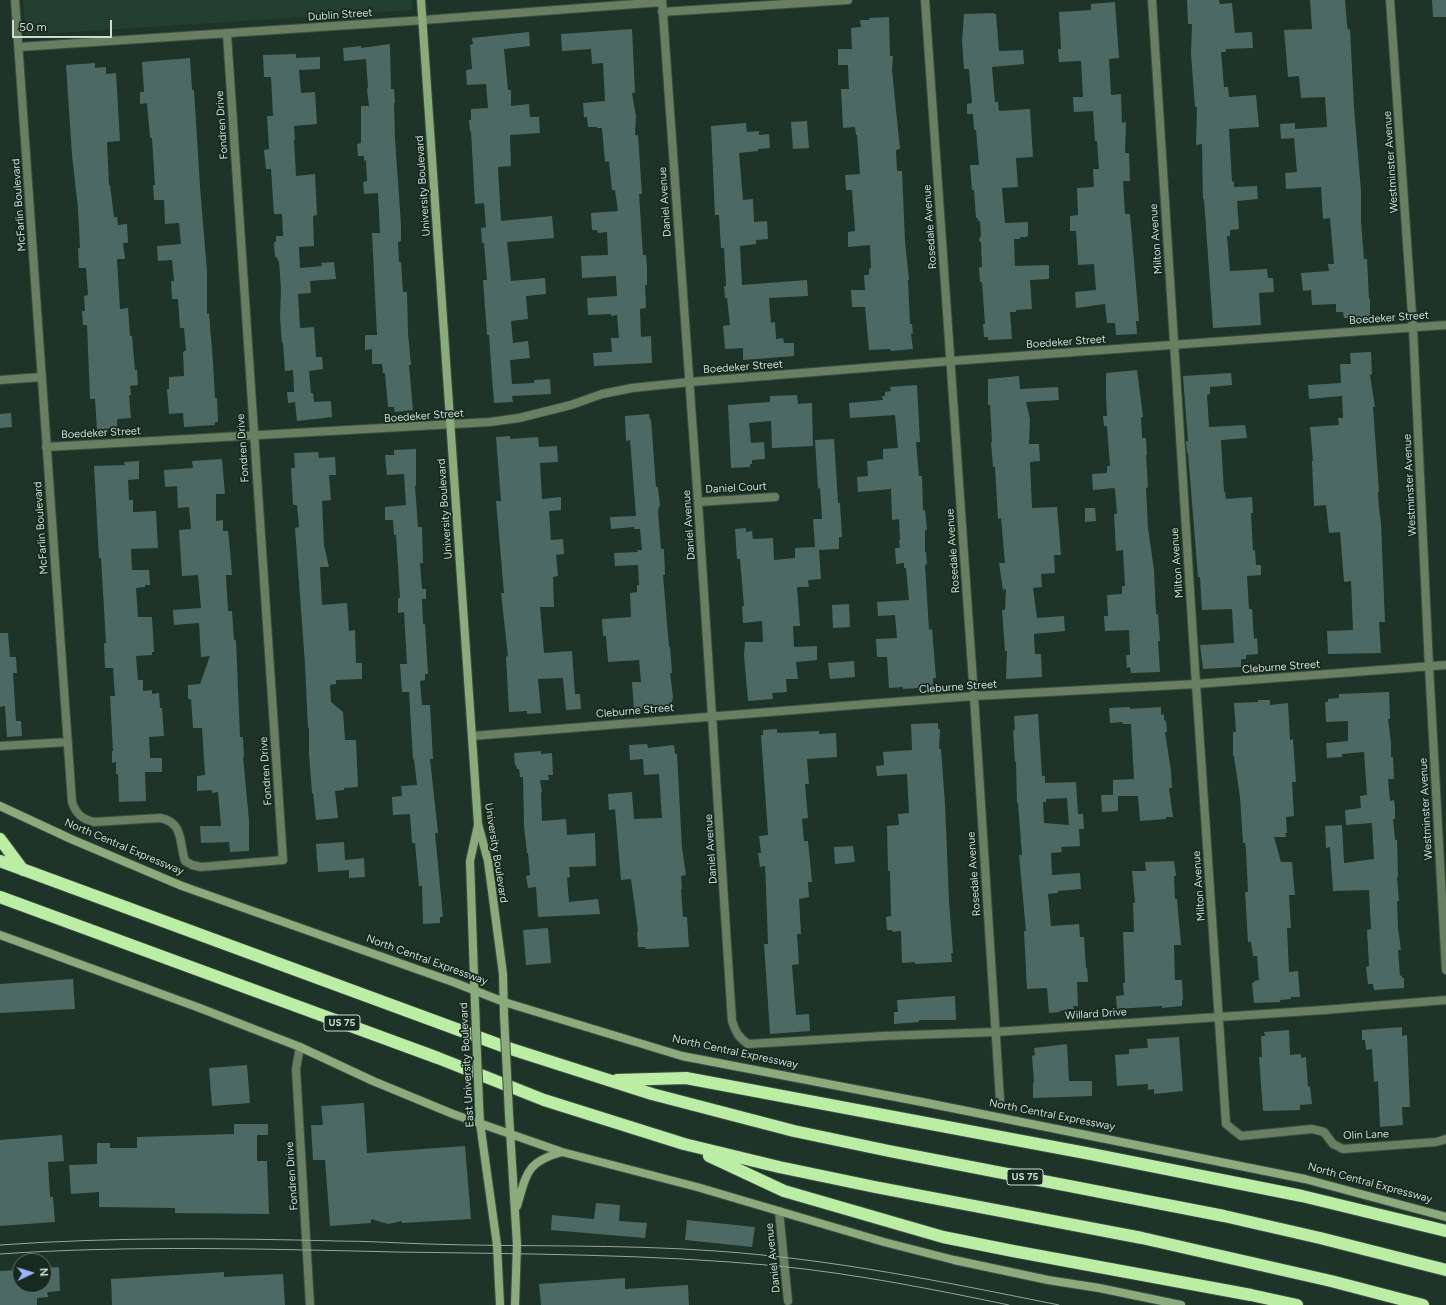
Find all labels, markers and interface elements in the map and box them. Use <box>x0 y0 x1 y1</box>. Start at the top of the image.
street label: Dublin Street <box>307 6 373 24</box>
scale bar <box>14 12 114 38</box>
text: 50 m <box>19 20 47 34</box>
street label: Fondren Drive <box>213 90 231 160</box>
street label: Westminster Avenue <box>1381 110 1401 214</box>
street label: University Boulevard <box>413 135 433 237</box>
street label: McFarlin Boulevard <box>9 158 29 252</box>
street label: Daniel Avenue <box>656 167 674 237</box>
street label: Rosedale Avenue <box>920 184 940 270</box>
street label: Milton Avenue <box>1147 203 1165 275</box>
street label: Boedeker Street <box>1349 309 1429 327</box>
street label: Boedeker Street <box>1026 333 1106 351</box>
street label: Boedeker Street <box>703 358 783 376</box>
street label: Boedeker Street <box>384 407 464 425</box>
street label: Fondren Drive <box>234 413 252 483</box>
street label: Boedeker Street <box>61 424 141 442</box>
street label: Westminster Avenue <box>1401 434 1419 536</box>
street label: University Boulevard <box>435 458 455 560</box>
street label: Daniel Court <box>705 480 767 496</box>
street label: McFarlin Boulevard <box>31 481 51 575</box>
street label: Daniel Avenue <box>680 490 698 560</box>
street label: Rosedale Avenue <box>943 508 963 594</box>
street label: Milton Avenue <box>1168 527 1186 599</box>
street label: Cleburne Street <box>1241 658 1321 676</box>
street label: Cleburne Street <box>918 678 998 696</box>
street label: Cleburne Street <box>595 701 675 721</box>
street label: Fondren Drive <box>257 736 275 806</box>
street label: Westminster Avenue <box>1417 758 1435 860</box>
street label: University Boulevard <box>482 802 510 904</box>
street label: Daniel Avenue <box>702 814 720 884</box>
street label: North Central Expressway <box>62 816 186 878</box>
street label: Rosedale Avenue <box>964 831 984 917</box>
street label: Milton Avenue <box>1190 850 1208 922</box>
street label: North Central Expressway <box>364 932 490 988</box>
street label: East University Boulevard <box>457 1002 477 1128</box>
street label: Willard Drive <box>1065 1005 1127 1023</box>
road number: US 75 <box>324 1015 360 1031</box>
street label: North Central Expressway <box>671 1032 799 1072</box>
street label: North Central Expressway <box>988 1096 1116 1134</box>
street label: Olin Lane <box>1343 1128 1389 1142</box>
street label: Fondren Drive <box>283 1141 301 1211</box>
street label: North Central Expressway <box>1306 1160 1434 1206</box>
road number: US 75 <box>1007 1169 1043 1185</box>
street label: Daniel Avenue <box>763 1222 783 1294</box>
north arrow <box>12 1253 52 1293</box>
text: N <box>37 1267 50 1277</box>

